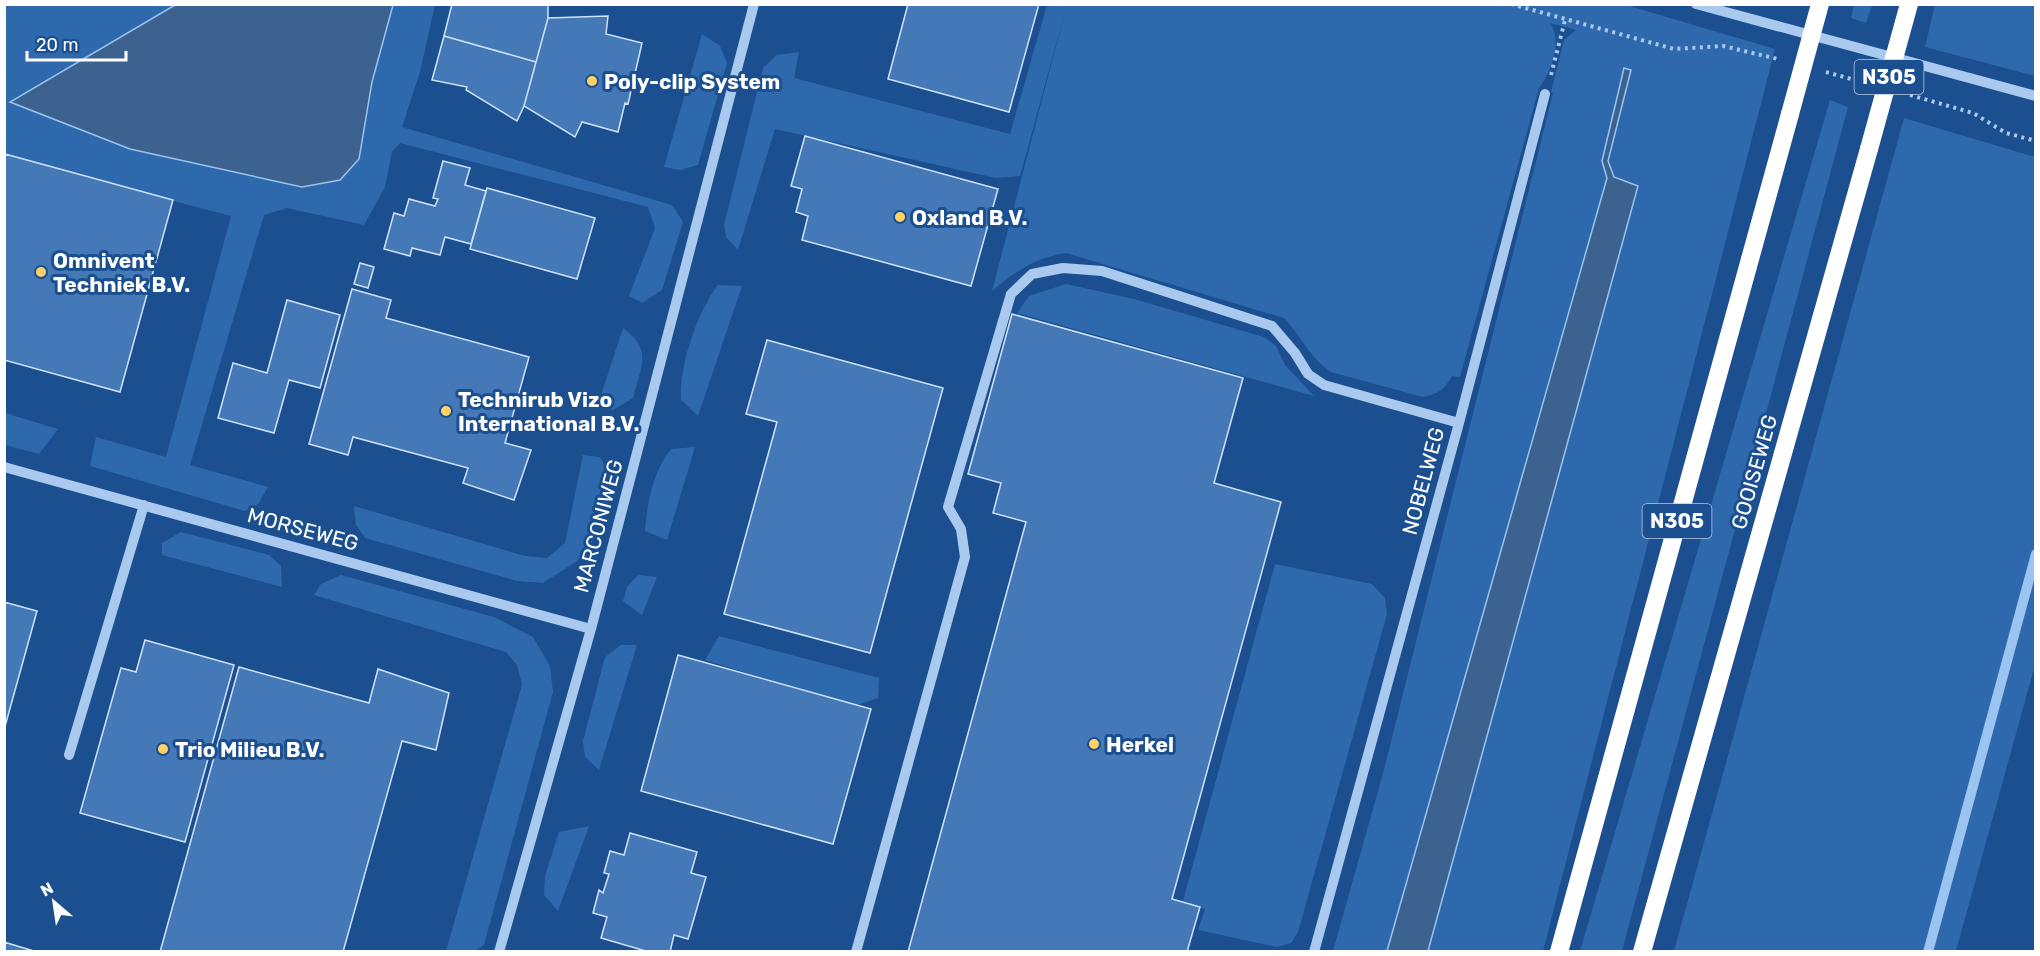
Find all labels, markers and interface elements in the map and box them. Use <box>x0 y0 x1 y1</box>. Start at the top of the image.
scale bar <box>27 24 126 62</box>
text: 20 m <box>36 34 78 56</box>
road number: N305 <box>1854 60 1924 94</box>
place label: Poly-clip System <box>604 69 780 94</box>
marker: Poly-clip System <box>585 74 599 88</box>
place label: Oxland B.V. <box>912 205 1028 230</box>
marker: Oxland B.V. <box>893 210 907 224</box>
place label: Omnivent Techniek B.V. <box>53 248 190 297</box>
marker: Omnivent Techniek B.V. <box>34 265 48 279</box>
place label: Technirub Vizo International B.V. <box>458 387 640 436</box>
marker: Technirub Vizo International B.V. <box>439 404 453 418</box>
street label: GOOISEWEG <box>1726 412 1782 532</box>
street label: NOBELWEG <box>1397 425 1449 537</box>
street label: MARCONIWEG <box>568 457 628 595</box>
street label: MORSEWEG <box>245 502 361 556</box>
road number: N305 <box>1642 504 1712 538</box>
place label: Herkel <box>1106 732 1174 757</box>
place label: Trio Milieu B.V. <box>175 737 325 762</box>
marker: Herkel <box>1087 737 1101 751</box>
marker: Trio Milieu B.V. <box>156 742 170 756</box>
north arrow <box>24 872 84 932</box>
text: N <box>37 878 57 900</box>

